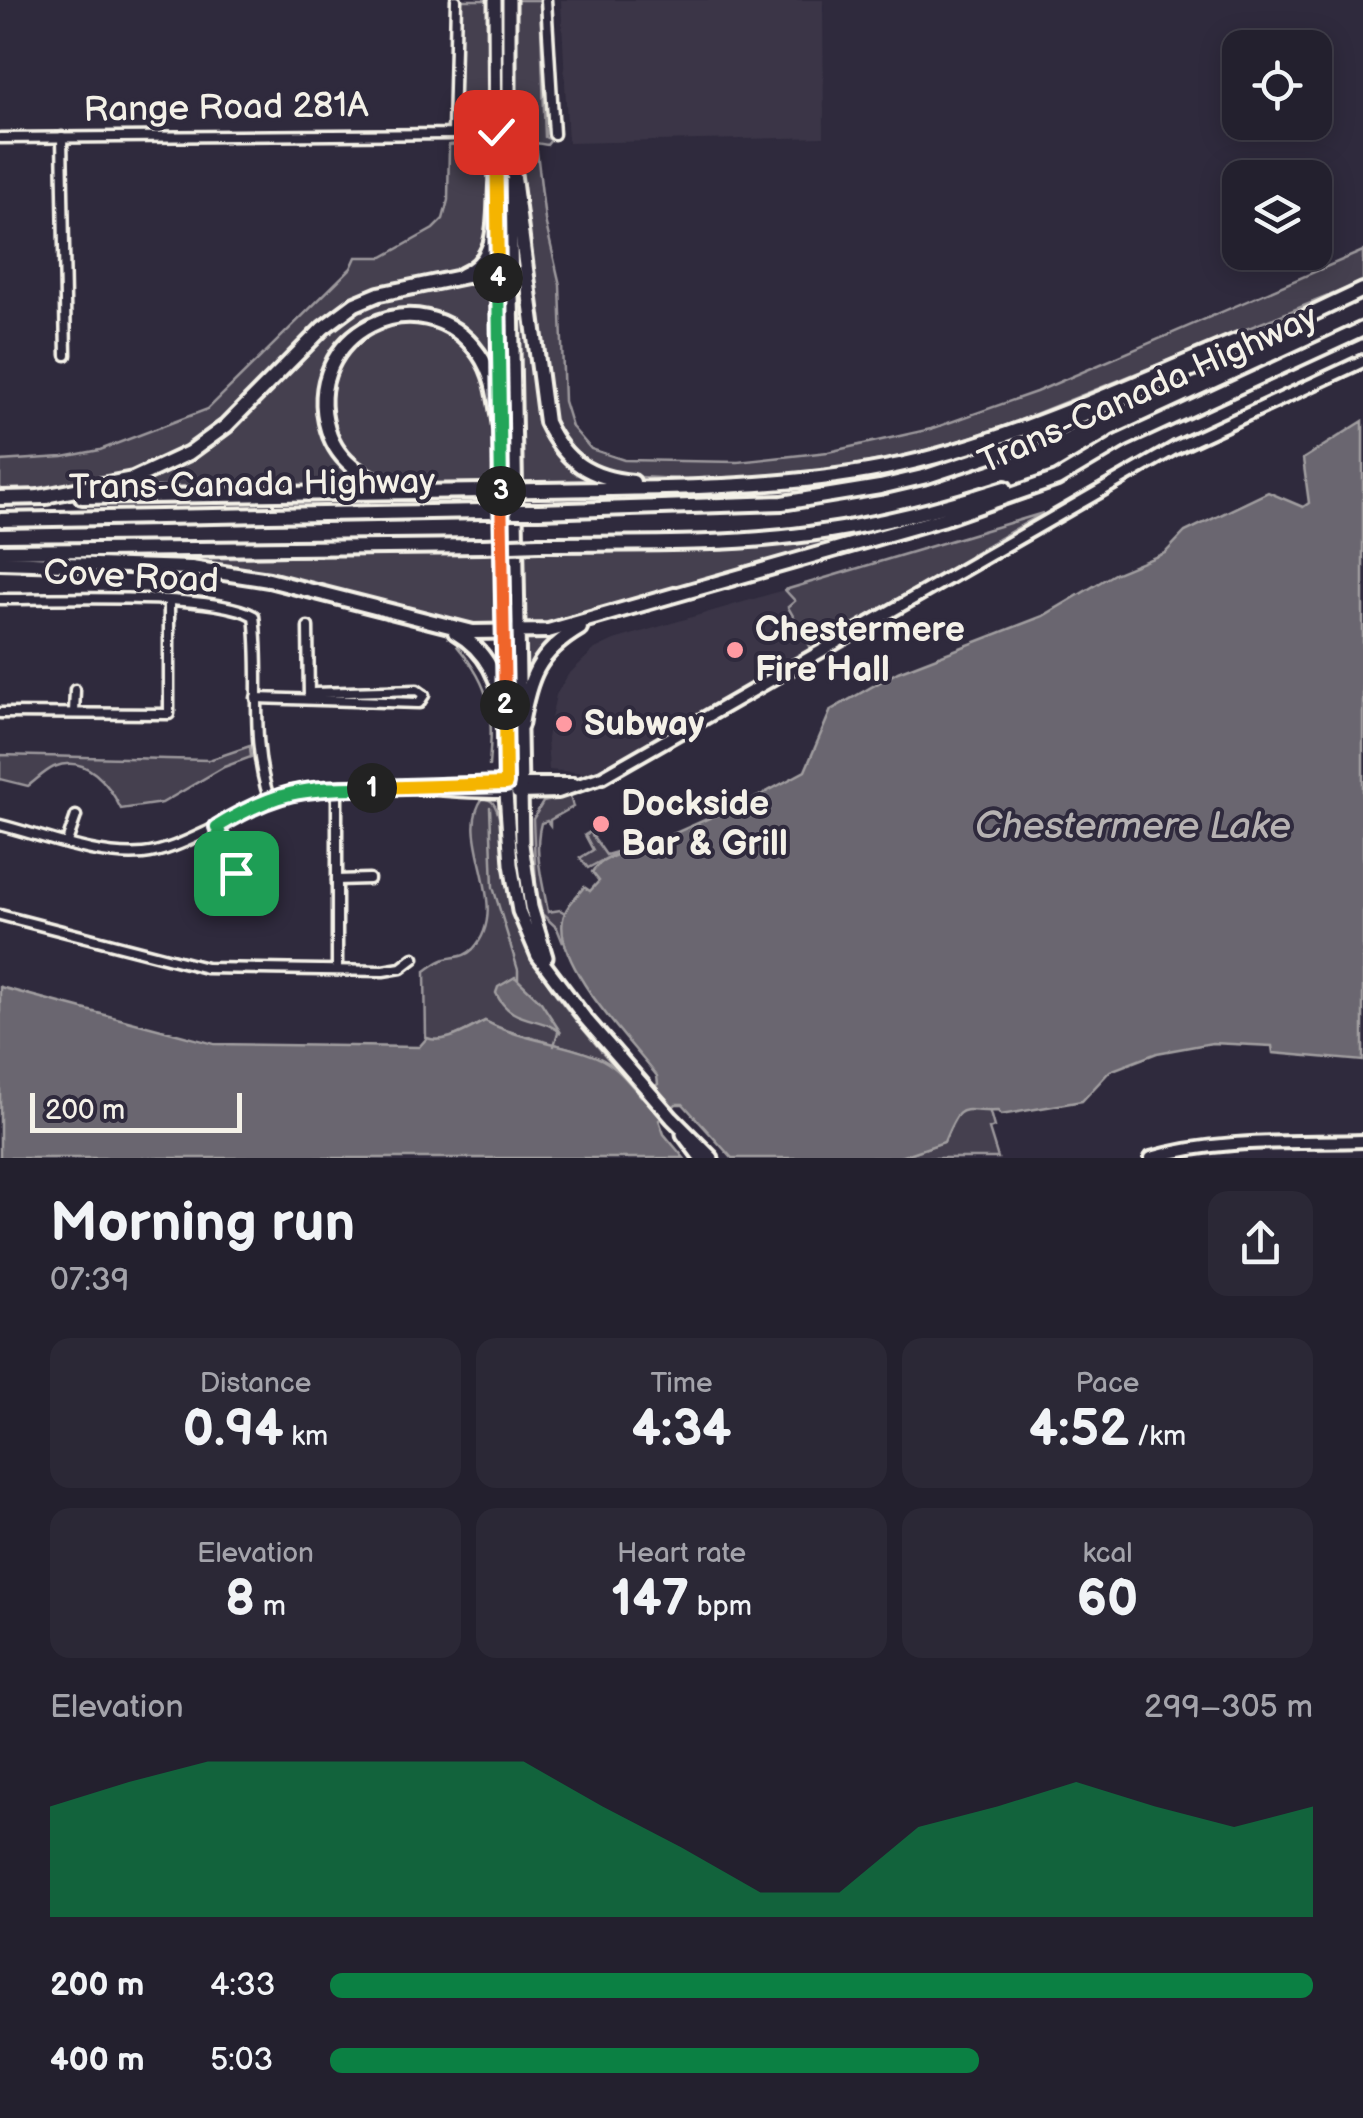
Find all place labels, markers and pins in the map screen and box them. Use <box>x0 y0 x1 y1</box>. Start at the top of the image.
pin <box>454 90 539 175</box>
pin: 4 <box>473 253 523 303</box>
pin: 3 <box>476 466 526 516</box>
place label: Chestermere Fire Hall <box>755 609 965 692</box>
marker: Chestermere Fire Hall <box>724 639 746 661</box>
pin: 2 <box>480 680 530 730</box>
place label: Subway <box>584 703 704 746</box>
marker: Subway <box>553 713 575 735</box>
pin: 1 <box>347 763 397 813</box>
place label: Dockside Bar & Grill <box>621 783 788 866</box>
marker: Dockside Bar & Grill <box>590 813 612 835</box>
pin <box>194 831 279 916</box>

